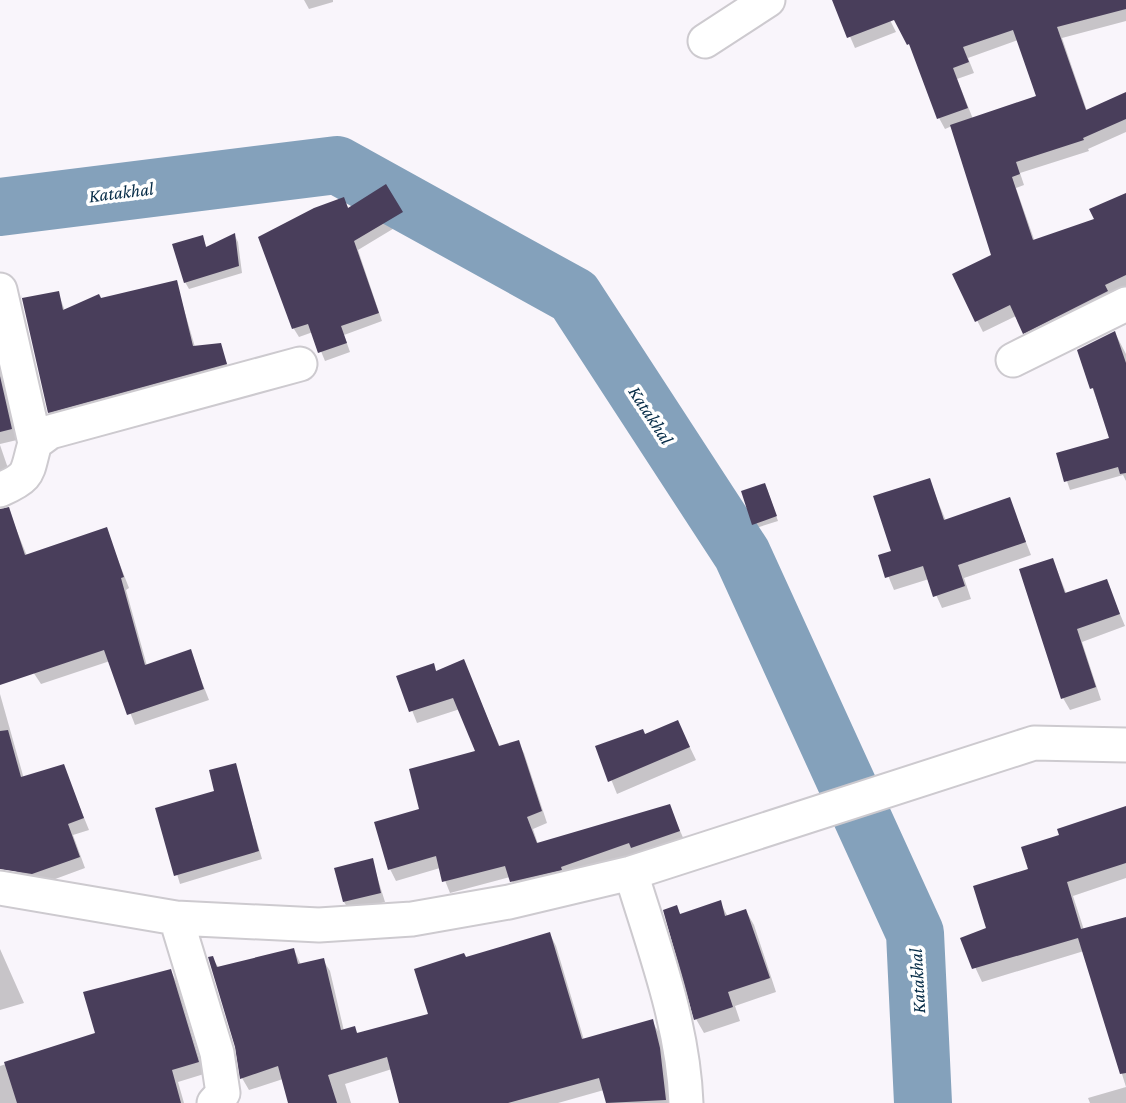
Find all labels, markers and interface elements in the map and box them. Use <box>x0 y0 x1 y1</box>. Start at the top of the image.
water label: Katakhal <box>87 178 155 206</box>
water label: Katakhal <box>624 382 678 448</box>
water label: Katakhal <box>905 948 929 1014</box>

